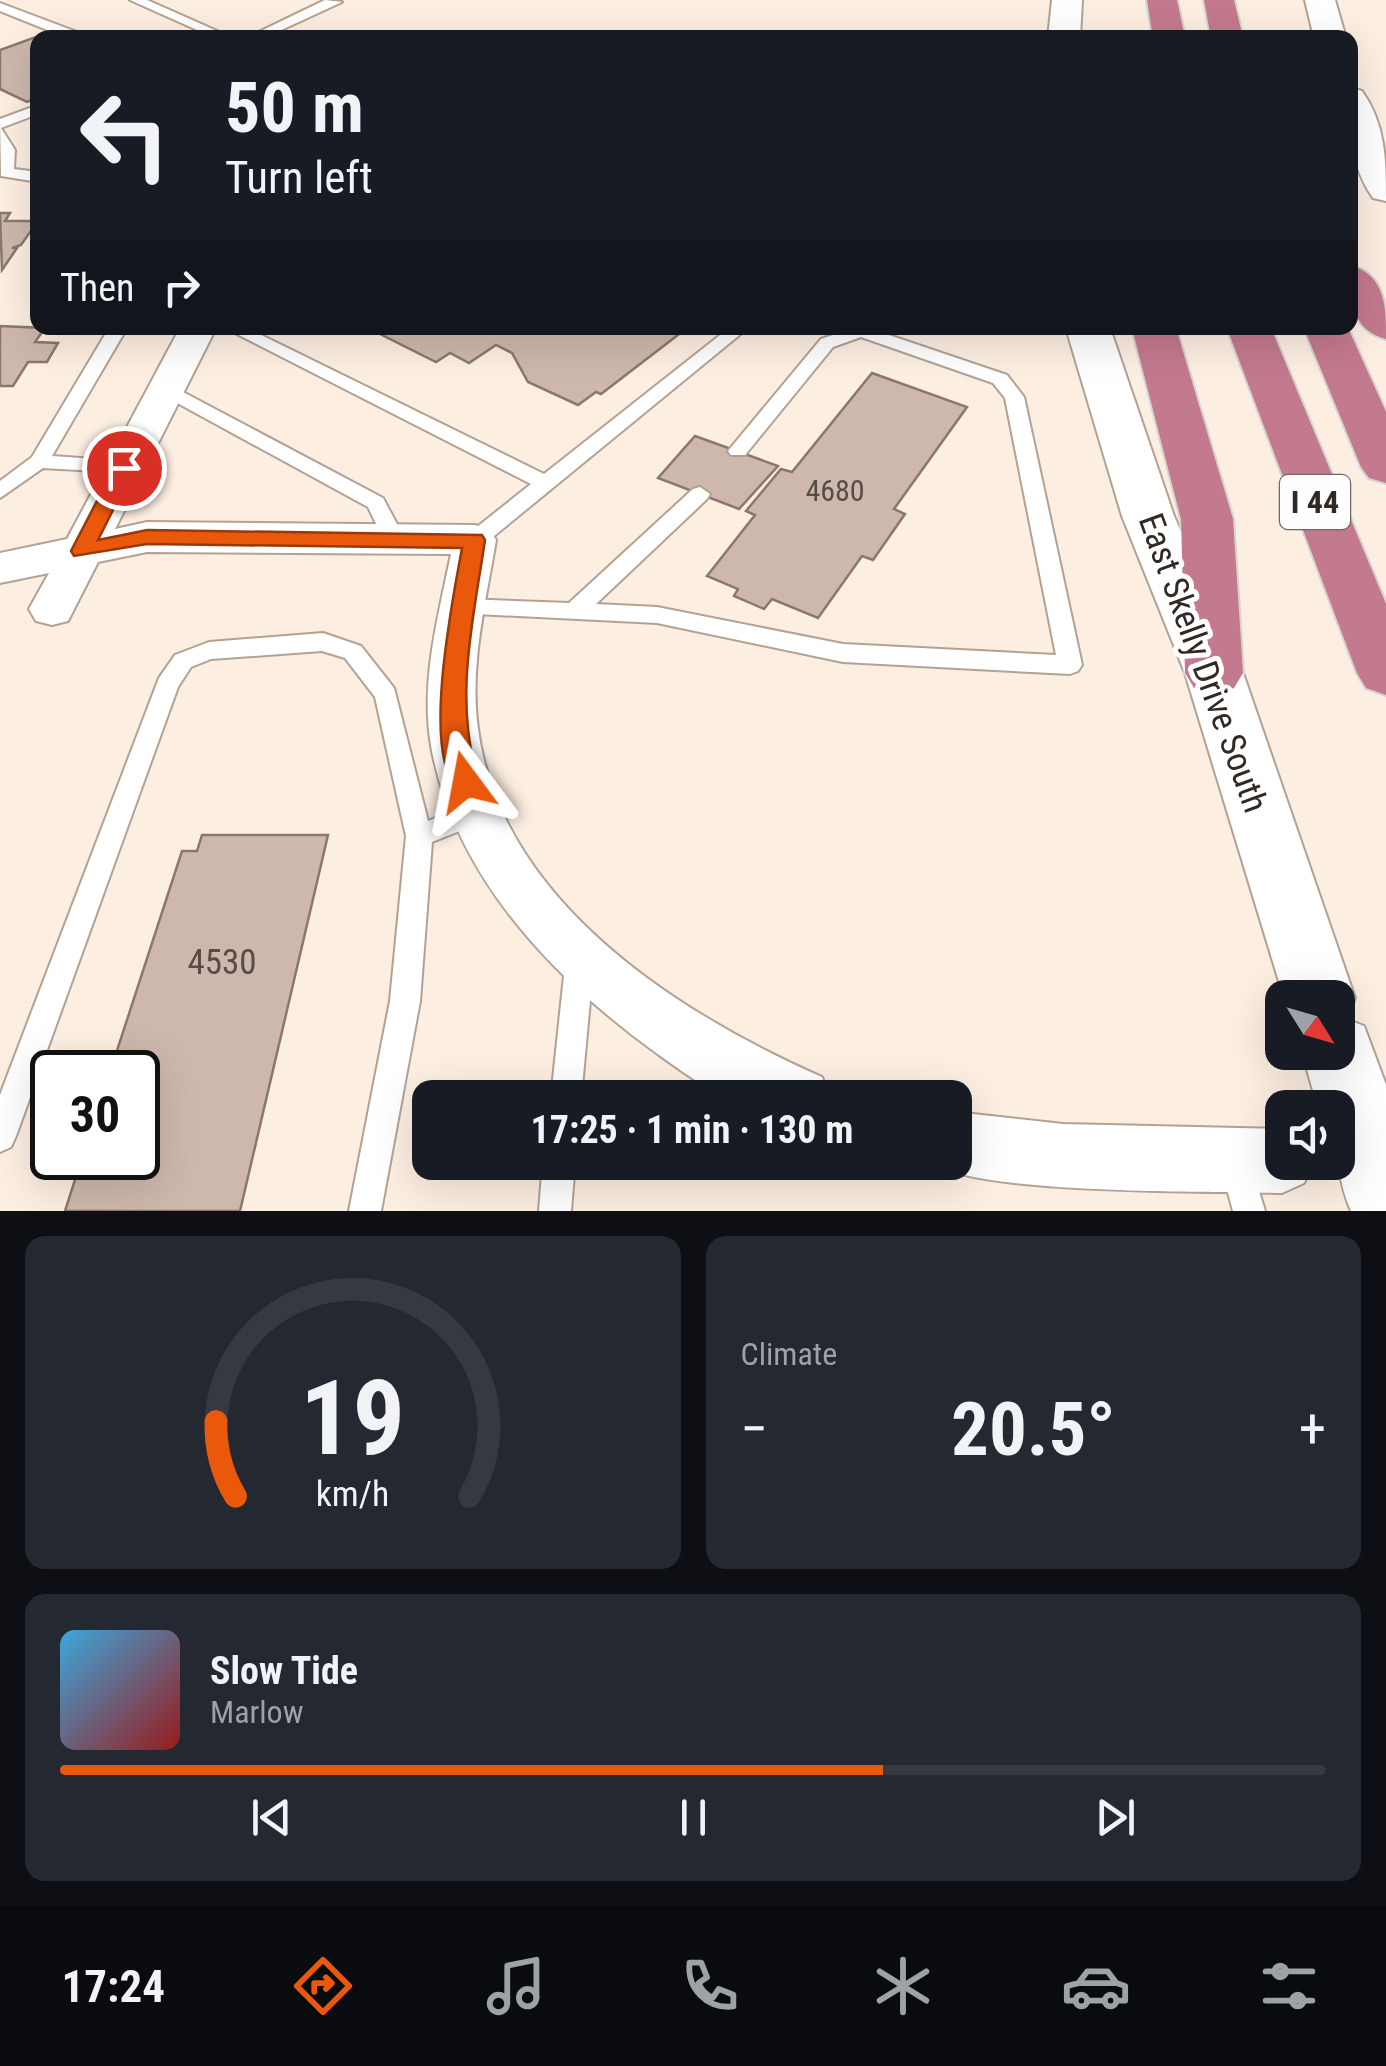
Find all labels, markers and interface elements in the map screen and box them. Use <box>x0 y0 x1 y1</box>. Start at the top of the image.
text: 50 m <box>225 67 364 149</box>
icon: left <box>60 70 190 200</box>
text: Turn left <box>225 151 373 204</box>
icon: right <box>154 260 209 315</box>
text: Then <box>60 266 134 310</box>
pin <box>82 426 167 511</box>
icon: arrive <box>97 441 152 496</box>
house number: 4680 <box>805 473 865 508</box>
road number: I 44 <box>1280 475 1350 529</box>
street label: East Skelly Drive South <box>1130 508 1276 818</box>
position arrow <box>414 730 518 834</box>
house number: 4530 <box>187 942 257 983</box>
north arrow <box>1265 980 1355 1070</box>
map controls <box>1265 980 1355 1180</box>
speed limit sign: 30 <box>30 1050 160 1180</box>
button: sound <box>1265 1090 1355 1180</box>
text: 17:25 · 1 min · 130 m <box>531 1108 853 1152</box>
text: Climate <box>741 1335 837 1373</box>
text: 19 <box>300 1358 405 1479</box>
text: 20.5° <box>951 1385 1116 1473</box>
text: − <box>741 1397 768 1461</box>
text: + <box>1299 1397 1326 1461</box>
text: km/h <box>316 1473 390 1515</box>
text: Slow Tide <box>210 1649 358 1693</box>
text: Marlow <box>210 1693 303 1731</box>
icon: previous <box>244 1790 299 1845</box>
icon: pause <box>666 1790 721 1845</box>
icon: next <box>1088 1790 1143 1845</box>
icon: directions <box>288 1951 358 2021</box>
icon: music <box>481 1951 551 2021</box>
icon: phone <box>675 1951 745 2021</box>
icon: climate <box>868 1951 938 2021</box>
icon: car <box>1061 1951 1131 2021</box>
icon: filters <box>1254 1951 1324 2021</box>
text: 17:24 <box>62 1960 165 2013</box>

